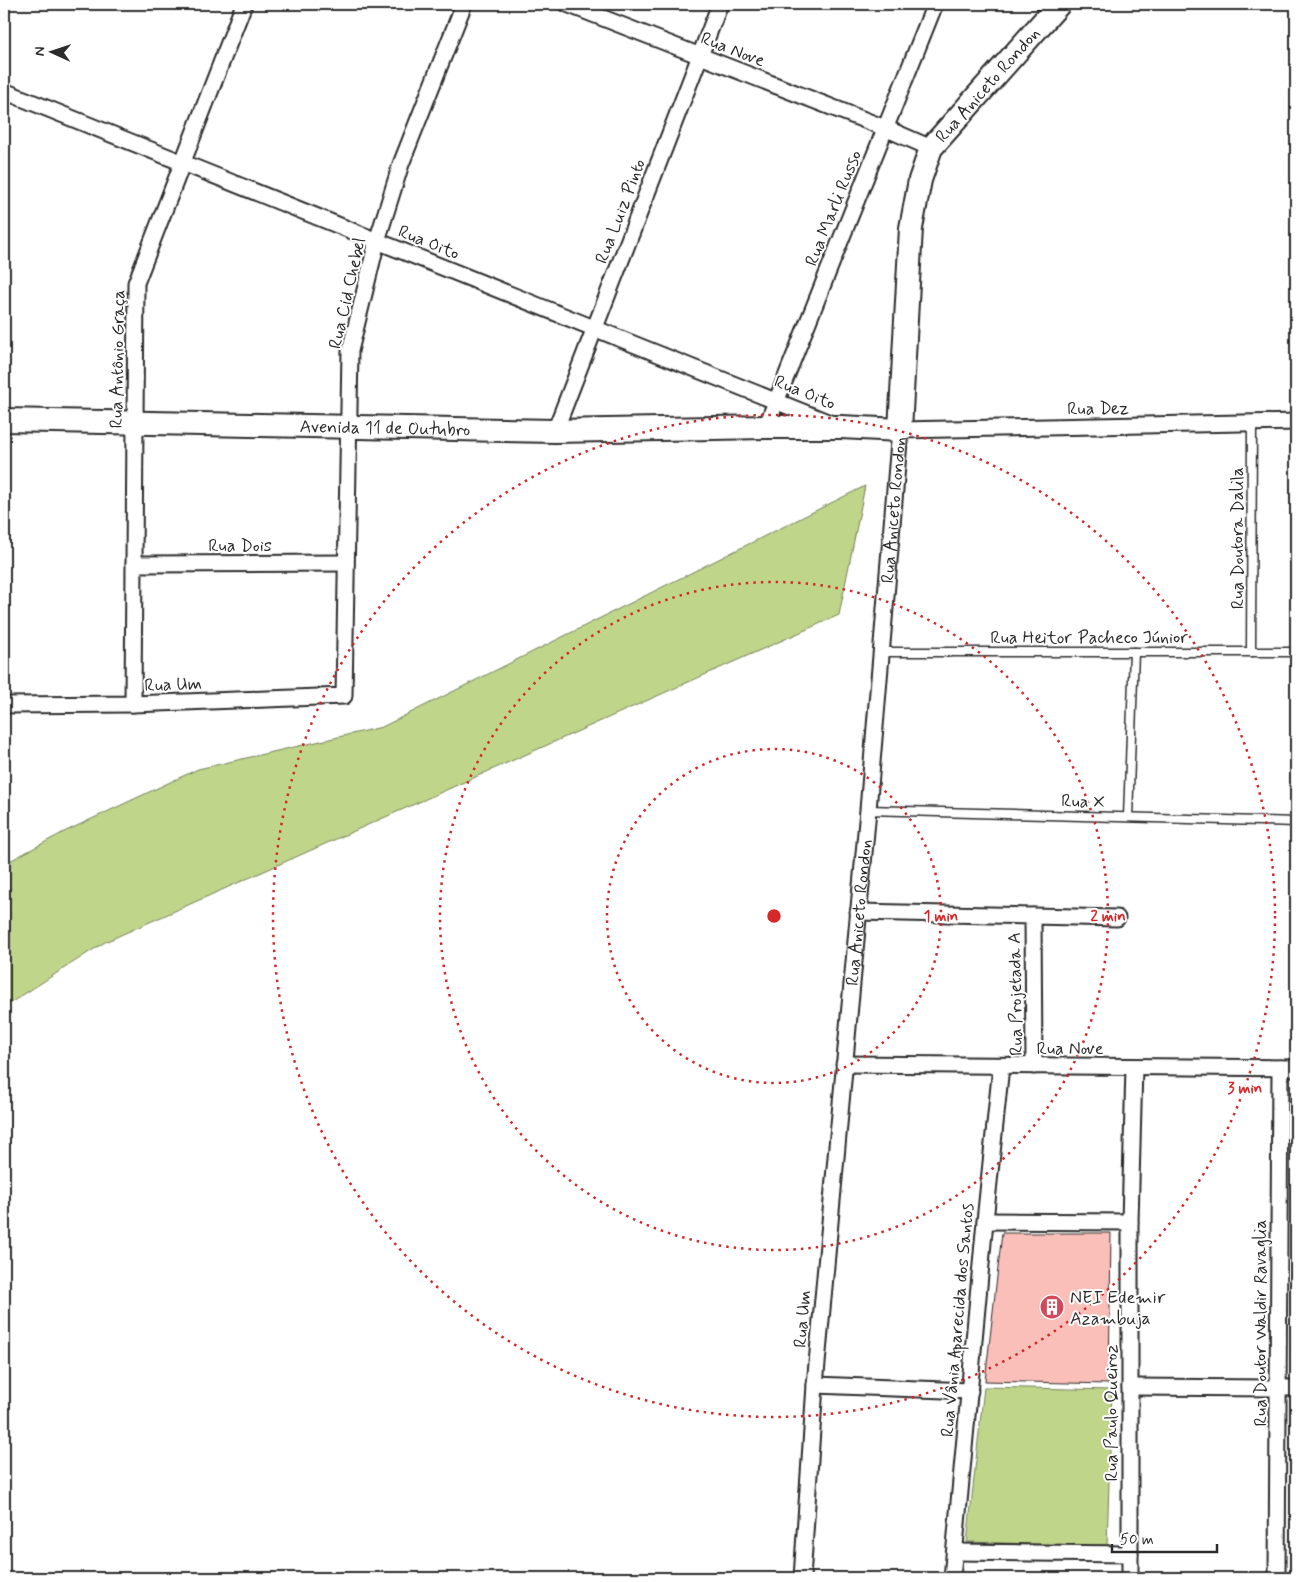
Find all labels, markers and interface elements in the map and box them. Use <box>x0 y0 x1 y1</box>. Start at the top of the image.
street label: Rua Aniceto Rondon <box>930 22 1046 148</box>
street label: Rua Nove <box>697 27 768 73</box>
north arrow <box>28 28 78 78</box>
text: N <box>31 46 49 57</box>
street label: Rua Marli Russo <box>800 147 868 270</box>
street label: Rua Luiz Pinto <box>590 156 652 267</box>
street label: Rua Oito <box>394 220 463 266</box>
street label: Rua Cid Chebel <box>324 235 372 351</box>
street label: Rua Antônio Graça <box>105 289 131 429</box>
street label: Rua Oito <box>770 370 839 416</box>
street label: Rua Dez <box>1067 396 1129 422</box>
street label: Avenida 11 de Outubro <box>299 415 470 442</box>
street label: Rua Aniceto Rondon <box>876 436 912 584</box>
street label: Rua Doutora Dalila <box>1226 467 1250 609</box>
street label: Rua Dois <box>208 534 272 558</box>
street label: Rua Heitor Pacheco Júnior <box>990 626 1188 650</box>
street label: Rua Um <box>144 672 202 698</box>
street label: Rua X <box>1061 789 1105 815</box>
street label: Rua Aniceto Rondon <box>841 838 878 987</box>
centre of rings <box>765 907 783 925</box>
text: 1 min <box>924 907 958 927</box>
text: 2 min <box>1090 907 1126 927</box>
street label: Rua Projetada A <box>1003 932 1029 1056</box>
street label: Rua Nove <box>1036 1037 1104 1061</box>
text: 3 min <box>1228 1079 1262 1099</box>
street label: Rua Vânia Aparecida dos Santos <box>936 1202 981 1438</box>
street label: Rua Doutor Waldir Ravaglia <box>1249 1220 1273 1426</box>
place label: NEI Edemir Azambuja <box>1070 1286 1166 1331</box>
street label: Rua Um <box>789 1289 817 1349</box>
building icon: NEI Edemir Azambuja <box>1039 1294 1065 1320</box>
street label: Rua Paulo Queiroz <box>1100 1344 1124 1482</box>
scale bar <box>1112 1522 1218 1554</box>
text: 50 m <box>1120 1530 1154 1550</box>

